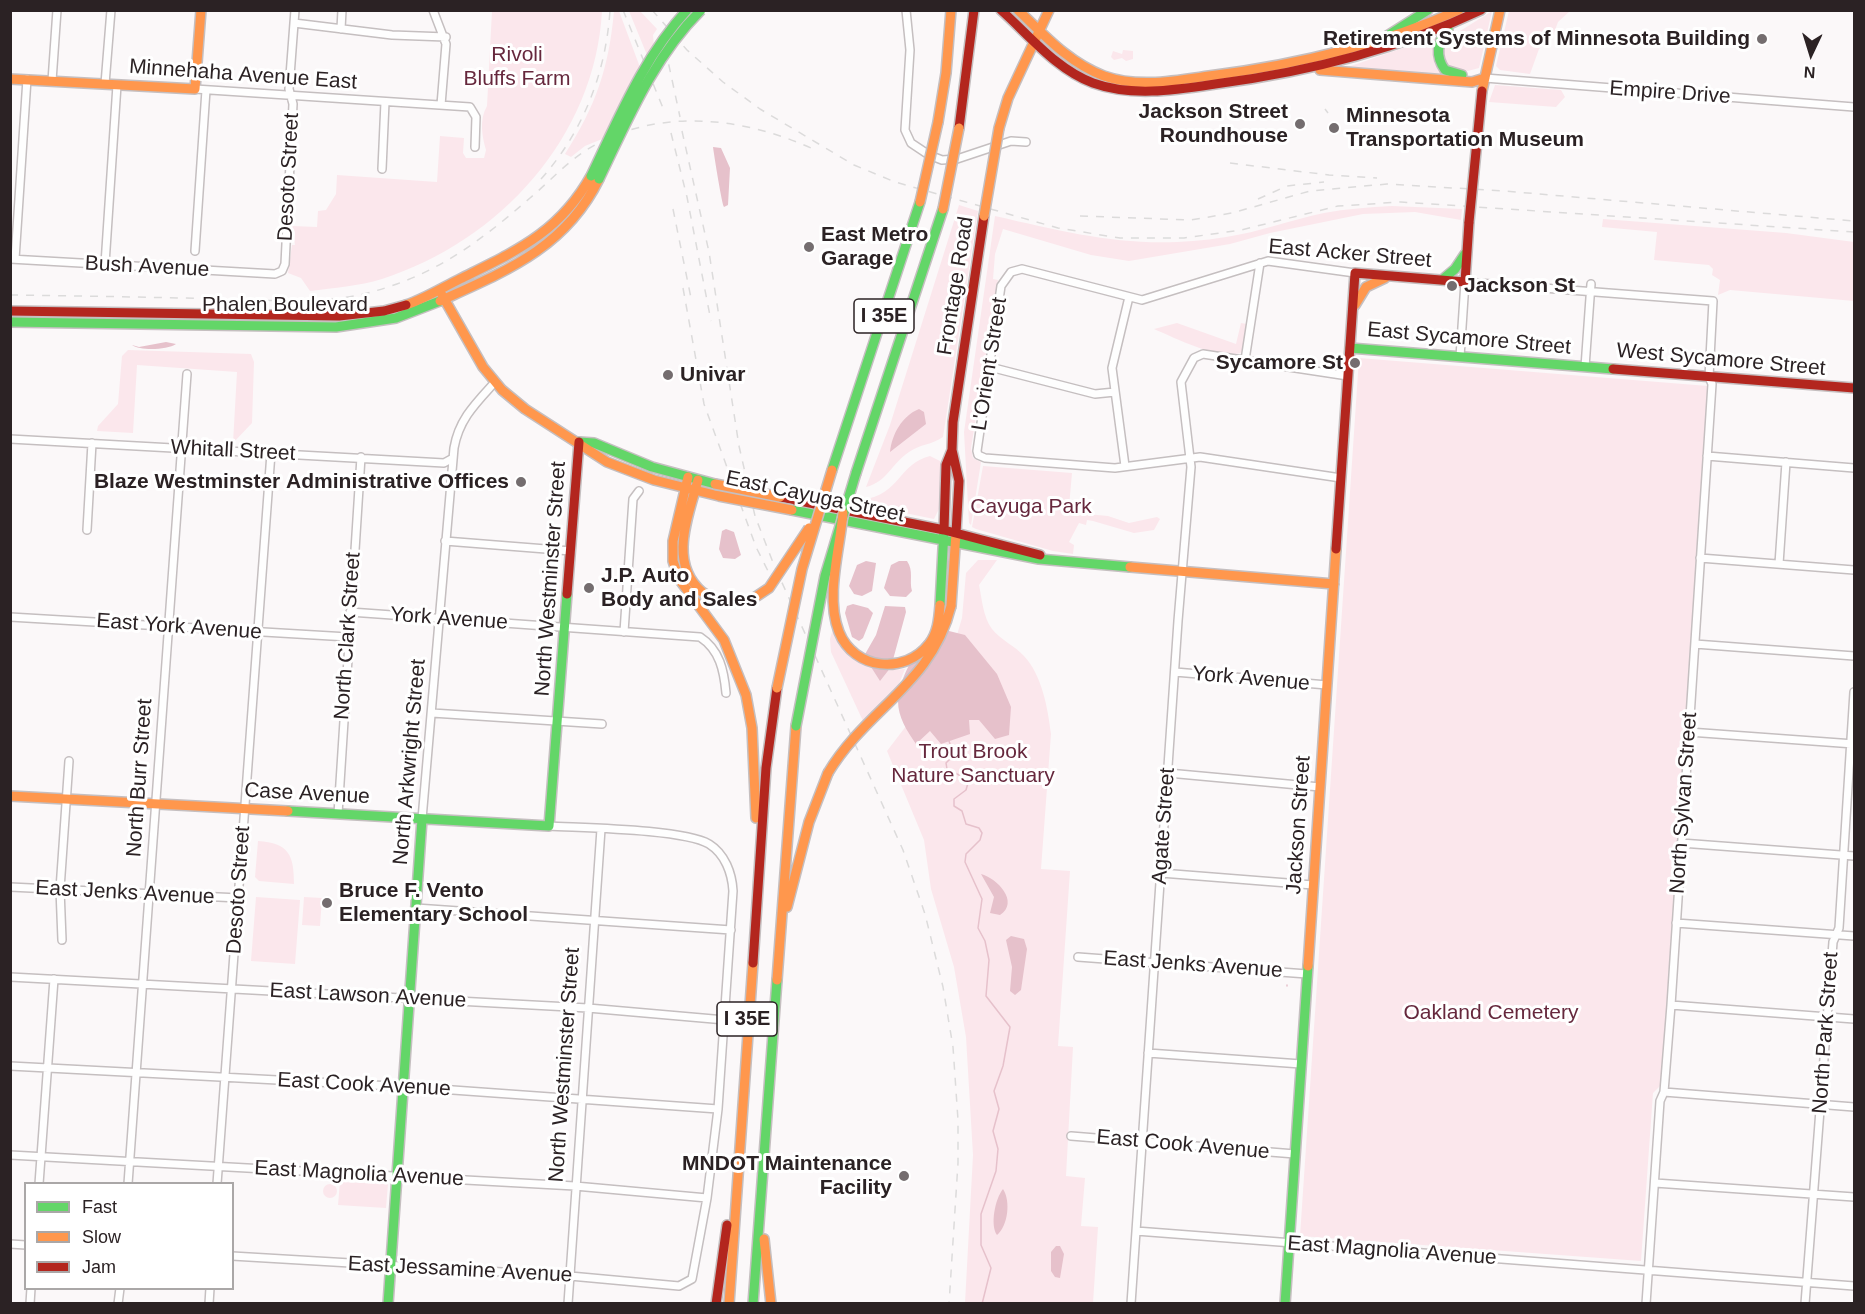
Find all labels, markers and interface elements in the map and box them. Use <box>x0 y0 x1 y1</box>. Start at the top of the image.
north arrow <box>1781 24 1841 84</box>
place label: Retirement Systems of Minnesota Building <box>1323 26 1750 52</box>
marker: Retirement Systems of Minnesota Building <box>1755 32 1769 46</box>
park label: Rivoli Bluffs Farm <box>464 42 570 92</box>
street label: Minnehaha Avenue East <box>128 54 358 96</box>
text: N <box>1803 64 1816 81</box>
street label: Empire Drive <box>1609 76 1731 110</box>
place label: Jackson Street Roundhouse <box>1139 99 1288 149</box>
place label: Minnesota Transportation Museum <box>1346 103 1584 153</box>
street label: Desoto Street <box>273 112 305 242</box>
marker: Jackson Street Roundhouse <box>1293 117 1307 131</box>
marker: Minnesota Transportation Museum <box>1327 121 1341 135</box>
street label: Frontage Road <box>933 215 979 357</box>
place label: East Metro Garage <box>821 222 928 272</box>
street label: East Acker Street <box>1268 234 1432 274</box>
marker: East Metro Garage <box>802 240 816 254</box>
street label: Bush Avenue <box>84 251 210 283</box>
place label: Jackson St <box>1464 273 1575 299</box>
marker: Jackson St <box>1445 279 1459 293</box>
street label: Phalen Boulevard <box>202 292 368 318</box>
street label: L'Orient Street <box>967 295 1013 433</box>
road number: I 35E <box>854 299 914 333</box>
street label: East Sycamore Street <box>1366 318 1572 360</box>
street label: West Sycamore Street <box>1615 338 1827 382</box>
place label: Sycamore St <box>1216 350 1343 376</box>
marker: Sycamore St <box>1348 356 1362 370</box>
place label: Univar <box>680 362 745 388</box>
marker: Univar <box>661 368 675 382</box>
street label: Whitall Street <box>170 435 296 467</box>
street label: North Westminster Street <box>530 461 572 697</box>
street label: East Cayuga Street <box>723 466 907 528</box>
place label: Blaze Westminster Administrative Offices <box>94 469 509 495</box>
marker: Blaze Westminster Administrative Offices <box>514 475 528 489</box>
park label: Cayuga Park <box>970 494 1092 520</box>
street label: North Clark Street <box>330 551 366 721</box>
place label: J.P. Auto Body and Sales <box>601 563 757 613</box>
marker: J.P. Auto Body and Sales <box>582 581 596 595</box>
street label: York Avenue <box>389 602 509 636</box>
street label: East York Avenue <box>95 609 263 645</box>
street label: North Arkwright Street <box>388 658 432 866</box>
street label: York Avenue <box>1191 661 1311 697</box>
street label: North Burr Street <box>122 698 158 858</box>
street label: North Sylvan Street <box>1665 711 1703 895</box>
park label: Trout Brook Nature Sanctuary <box>891 739 1055 789</box>
street label: Jackson Street <box>1282 755 1316 895</box>
street label: Agate Street <box>1147 767 1181 885</box>
street label: Case Avenue <box>244 778 370 810</box>
street label: Desoto Street <box>222 825 256 955</box>
street label: East Jenks Avenue <box>35 876 215 910</box>
place label: Bruce F. Vento Elementary School <box>339 878 528 928</box>
marker: Bruce F. Vento Elementary School <box>320 896 334 910</box>
street label: East Jenks Avenue <box>1103 946 1283 984</box>
street label: North Westminster Street <box>544 947 586 1183</box>
street label: North Park Street <box>1808 951 1844 1115</box>
street label: East Lawson Avenue <box>269 978 467 1014</box>
park label: Oakland Cemetery <box>1403 1000 1579 1026</box>
road number: I 35E <box>717 1002 777 1036</box>
street label: East Cook Avenue <box>277 1068 451 1102</box>
street label: East Cook Avenue <box>1095 1125 1271 1165</box>
place label: MNDOT Maintenance Facility <box>682 1151 892 1201</box>
street label: East Magnolia Avenue <box>254 1156 464 1192</box>
marker: MNDOT Maintenance Facility <box>897 1169 911 1183</box>
legend <box>24 1182 234 1290</box>
text: Fast <box>82 1197 117 1217</box>
text: Slow <box>82 1227 121 1247</box>
street label: East Magnolia Avenue <box>1286 1231 1498 1271</box>
street label: East Jessamine Avenue <box>347 1252 573 1288</box>
text: Jam <box>82 1257 116 1277</box>

